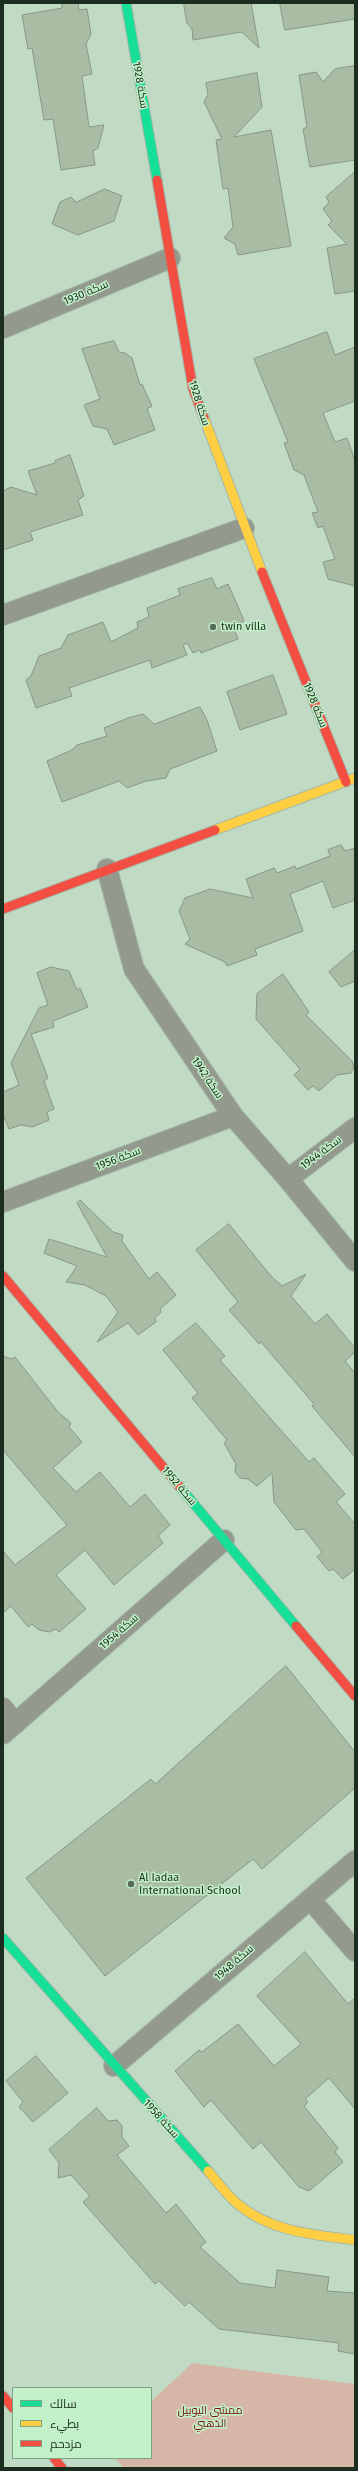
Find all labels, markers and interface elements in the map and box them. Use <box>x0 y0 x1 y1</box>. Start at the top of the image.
street label: سكة 1928 <box>129 61 151 109</box>
street label: سكة 1930 <box>62 278 110 308</box>
street label: سكة 1928 <box>185 378 213 428</box>
place label: twin villa <box>221 620 266 634</box>
marker: twin villa <box>208 622 218 632</box>
street label: سكة 1928 <box>300 681 330 729</box>
street label: سكة 1942 <box>188 1055 226 1101</box>
street label: سكة 1944 <box>298 1133 344 1173</box>
street label: سكة 1956 <box>93 1144 143 1174</box>
street label: سكة 1952 <box>159 1464 199 1508</box>
street label: سكة 1954 <box>97 1611 141 1653</box>
place label: Al Iadaa International School <box>139 1871 241 1897</box>
marker: Al Iadaa International School <box>126 1879 136 1889</box>
street label: سكة 1948 <box>212 1942 256 1984</box>
street label: سكة 1958 <box>140 2097 182 2141</box>
legend <box>12 2387 152 2459</box>
text: سالك <box>50 2397 77 2411</box>
park label: ممشى اليوبيل الذهبي <box>178 2404 242 2430</box>
text: بطيء <box>50 2417 79 2431</box>
text: مزدحم <box>50 2437 82 2451</box>

